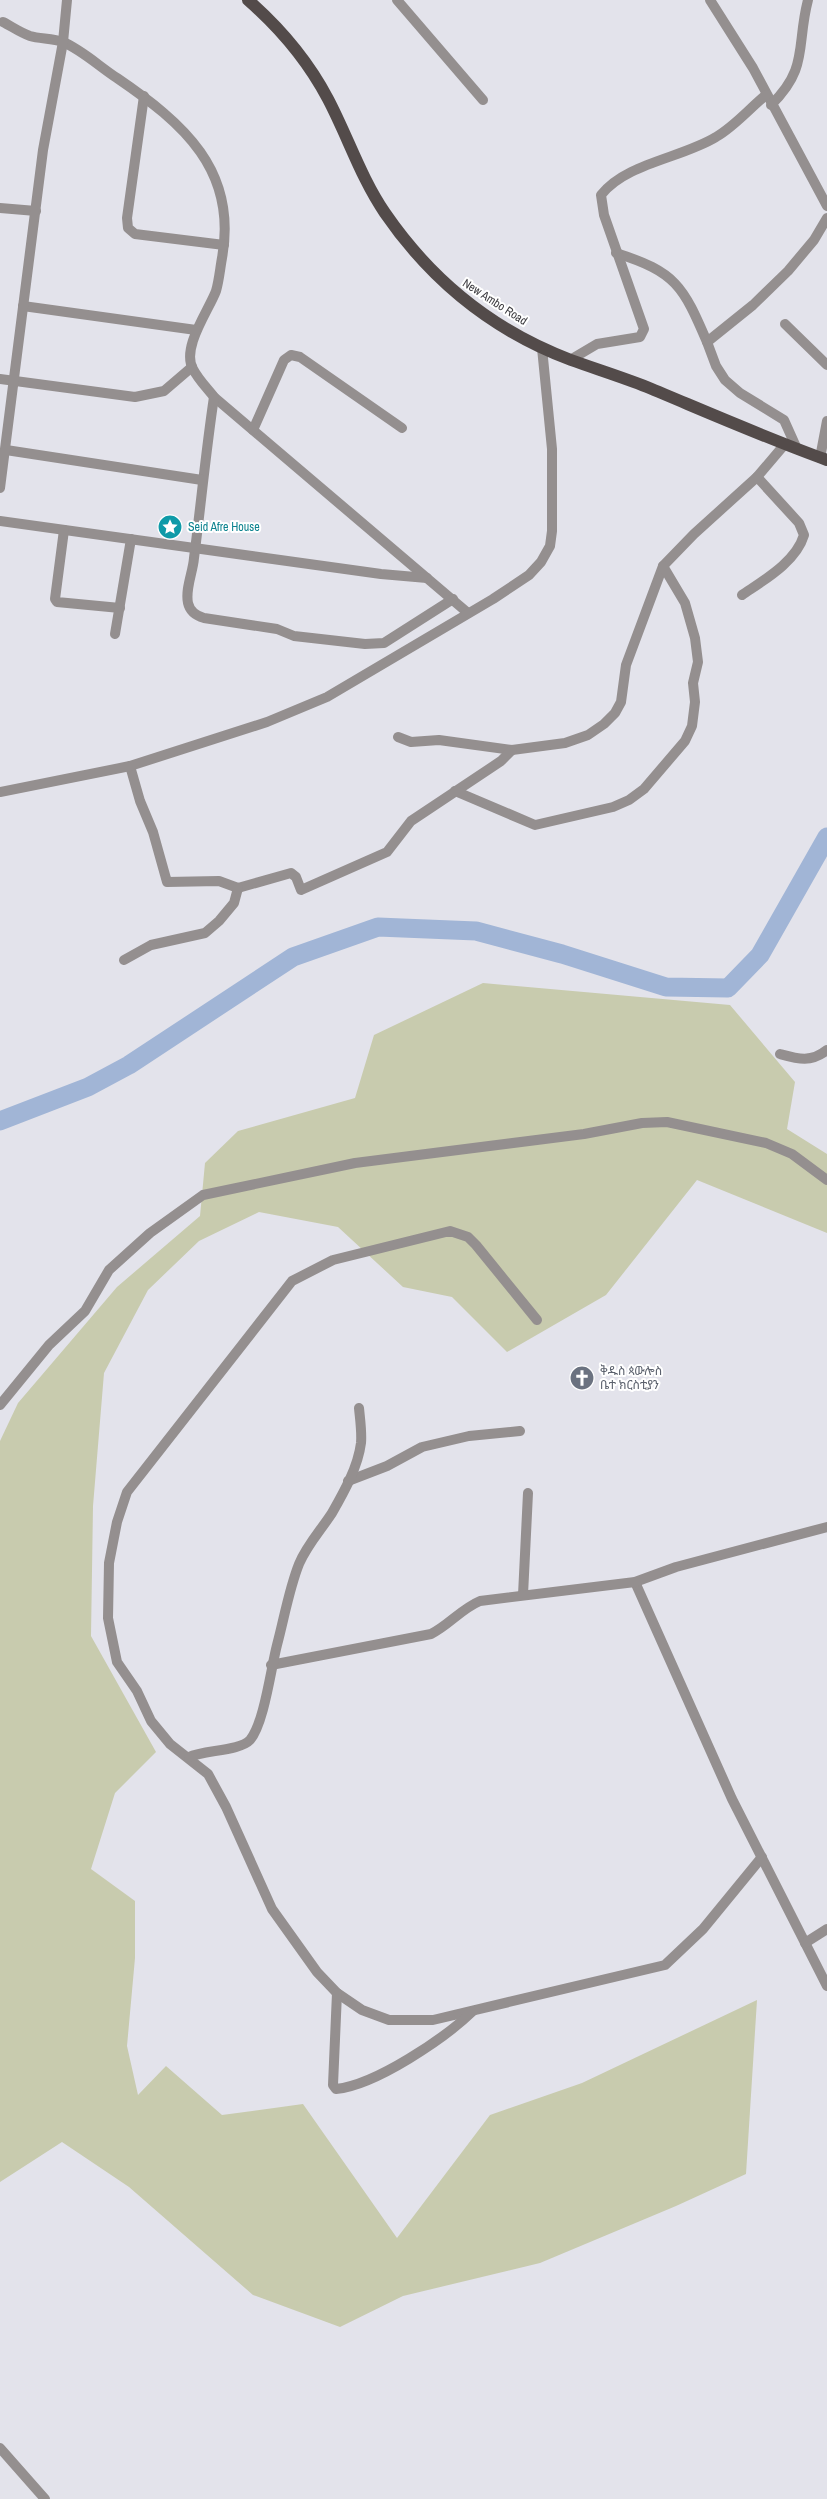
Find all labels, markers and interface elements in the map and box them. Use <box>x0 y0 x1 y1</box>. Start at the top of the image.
street label: New Ambo Road <box>460 275 530 329</box>
place icon: Seid Afre House <box>157 514 183 540</box>
place label: Seid Afre House <box>188 519 260 535</box>
place label: ቅዱስ ጳውሎስ ቤተ ክርስቲያን <box>600 1363 662 1393</box>
church icon: ቅዱስ ጳውሎስ ቤተ ክርስቲያን <box>569 1365 595 1391</box>

